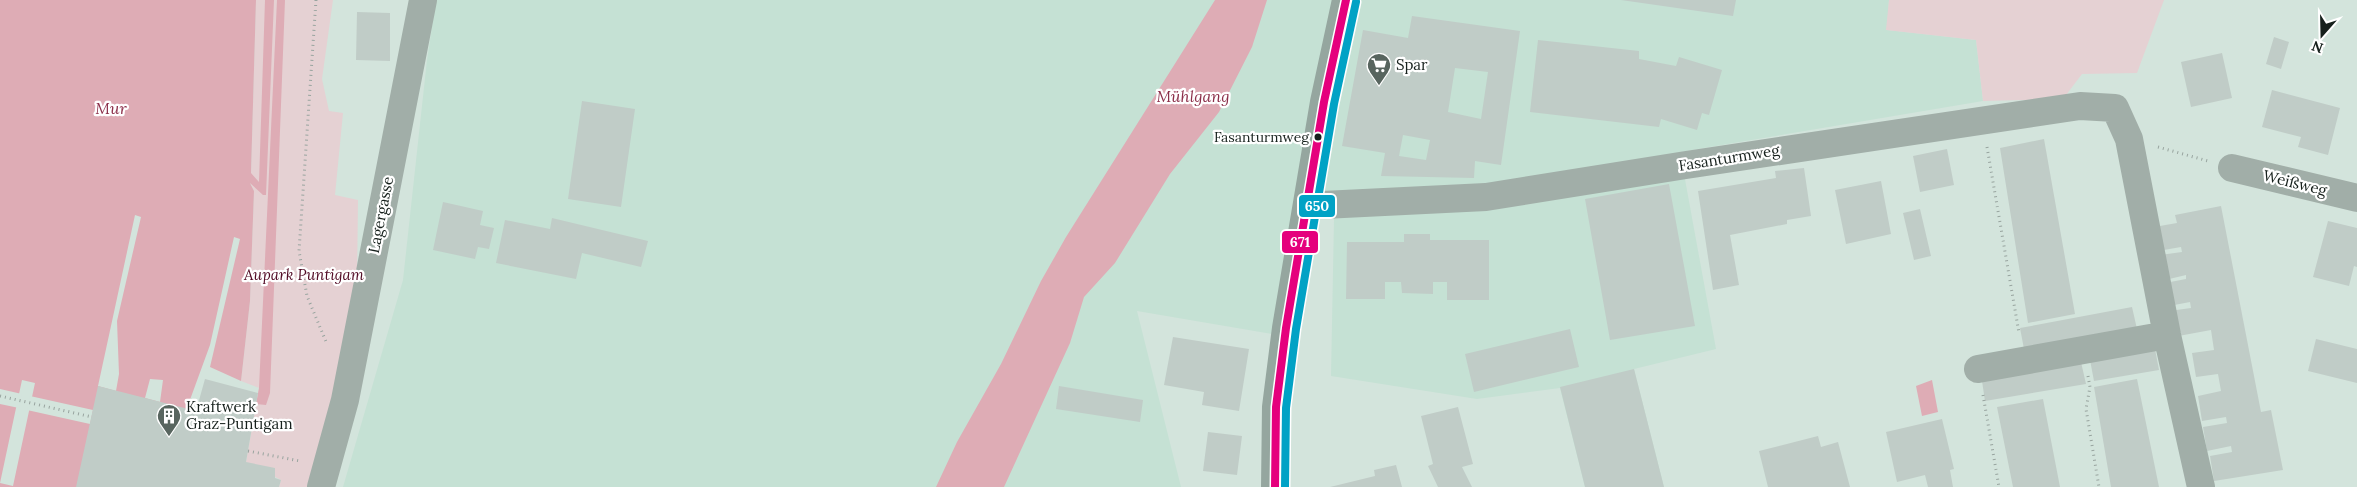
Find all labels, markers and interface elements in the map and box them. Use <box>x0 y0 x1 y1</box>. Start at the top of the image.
north arrow <box>2297 10 2347 60</box>
text: N <box>2309 37 2326 58</box>
supermarket icon: Spar <box>1366 52 1392 86</box>
place label: Spar <box>1396 55 1428 74</box>
water label: Mühlgang <box>1157 86 1229 106</box>
water label: Mur <box>95 98 127 118</box>
place label: Fasanturmweg <box>1214 128 1309 146</box>
marker: Fasanturmweg <box>1313 132 1323 142</box>
street label: Fasanturmweg <box>1677 140 1781 175</box>
street label: Weißweg <box>2261 165 2330 200</box>
street label: Lagergasse <box>364 175 397 255</box>
line badge: 650 <box>1298 194 1336 218</box>
text: 650 <box>1305 197 1329 215</box>
line badge: 671 <box>1281 230 1319 254</box>
text: 671 <box>1290 233 1310 251</box>
park label: Aupark Puntigam <box>243 265 364 284</box>
place label: Kraftwerk Graz-Puntigam <box>186 397 293 433</box>
building icon: Kraftwerk Graz-Puntigam <box>156 403 182 437</box>

